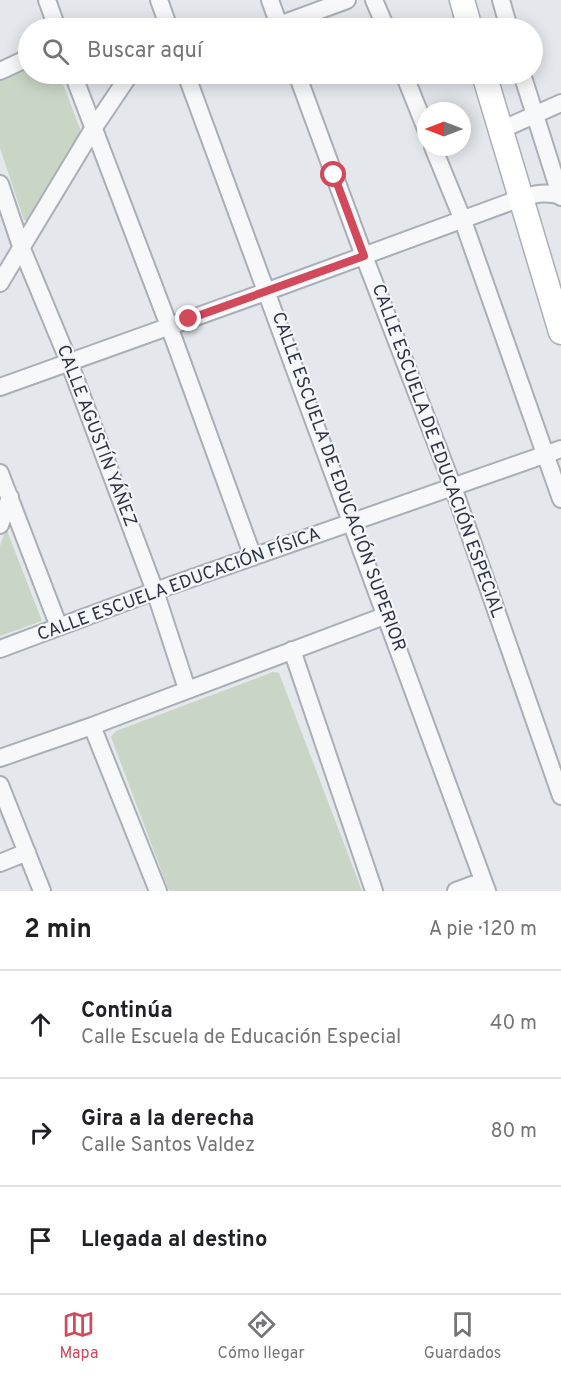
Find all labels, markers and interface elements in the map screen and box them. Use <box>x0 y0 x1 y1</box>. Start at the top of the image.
search box <box>18 18 543 84</box>
icon: search <box>39 35 72 68</box>
text: Buscar aquí <box>87 38 203 65</box>
north arrow <box>417 102 471 156</box>
route start <box>320 161 346 187</box>
street label: CALLE ESCUELA DE EDUCACIÓN ESPECIAL <box>366 280 510 621</box>
route end <box>175 305 201 331</box>
street label: CALLE ESCUELA DE EDUCACIÓN SUPERIOR <box>266 308 412 655</box>
street label: CALLE AGUSTÍN YÁÑEZ <box>51 341 143 530</box>
street label: CALLE ESCUELA EDUCACIÓN FÍSICA <box>34 521 324 647</box>
text: 2 min <box>24 914 92 947</box>
text: A pie · 120 m <box>429 917 537 943</box>
text: Continúa <box>81 998 173 1025</box>
icon: ahead <box>24 1008 57 1041</box>
text: 40 m <box>490 1011 537 1037</box>
text: Calle Escuela de Educación Especial <box>81 1025 401 1051</box>
text: Gira a la derecha <box>81 1106 254 1133</box>
icon: right <box>24 1116 57 1149</box>
text: 80 m <box>491 1119 537 1145</box>
text: Calle Santos Valdez <box>81 1133 255 1159</box>
icon: arrive <box>24 1224 57 1257</box>
text: Llegada al destino <box>81 1227 267 1254</box>
tab: Mapa <box>60 1308 98 1364</box>
tab: Cómo llegar <box>218 1308 305 1364</box>
tab: Guardados <box>424 1308 501 1364</box>

